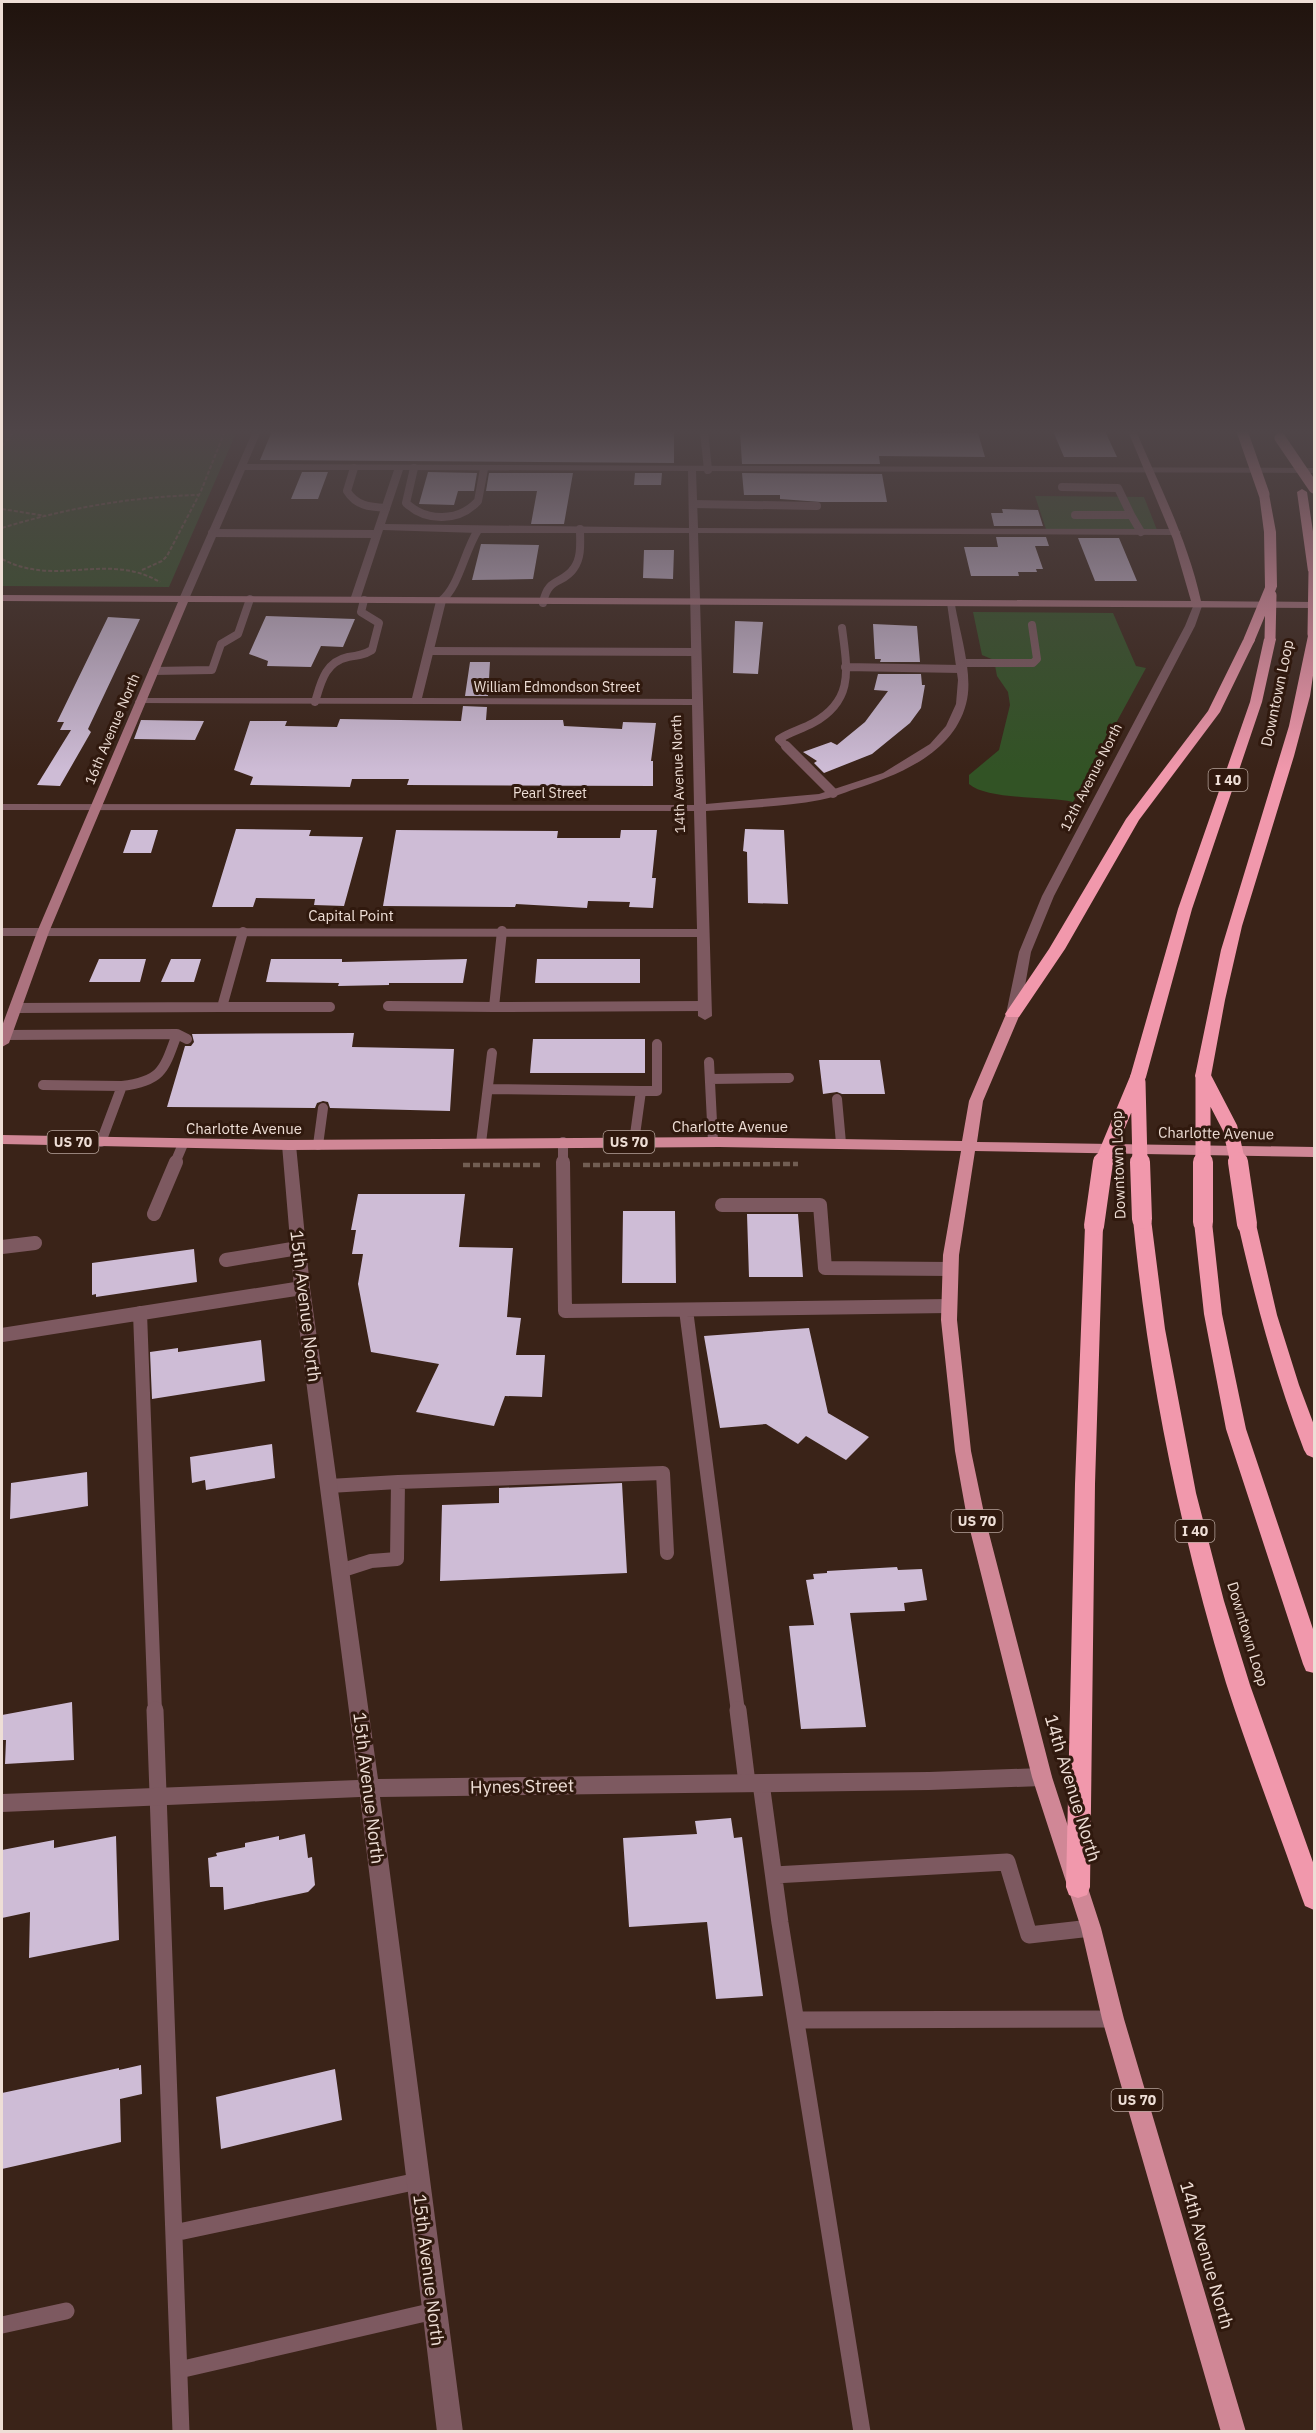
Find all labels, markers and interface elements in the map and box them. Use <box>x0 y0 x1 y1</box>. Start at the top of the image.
street label: Downtown Loop <box>1256 638 1298 748</box>
street label: 16th Avenue North <box>81 671 143 787</box>
street label: William Edmondson Street <box>474 678 640 696</box>
street label: 14th Avenue North <box>667 714 689 834</box>
street label: 12th Avenue North <box>1056 720 1126 834</box>
road number: I 40 <box>1208 769 1248 791</box>
street label: Pearl Street <box>513 784 587 802</box>
street label: Capital Point <box>308 906 394 925</box>
street label: Downtown Loop <box>1107 1110 1129 1220</box>
street label: Charlotte Avenue <box>672 1117 788 1136</box>
street label: Charlotte Avenue <box>186 1119 302 1138</box>
street label: Charlotte Avenue <box>1158 1122 1274 1144</box>
road number: US 70 <box>48 1131 98 1153</box>
road number: US 70 <box>604 1131 654 1153</box>
street label: 15th Avenue North <box>285 1229 327 1383</box>
road number: US 70 <box>952 1510 1002 1532</box>
road number: I 40 <box>1176 1520 1214 1542</box>
street label: Downtown Loop <box>1223 1579 1273 1689</box>
street label: 15th Avenue North <box>348 1711 390 1865</box>
street label: 14th Avenue North <box>1040 1712 1106 1864</box>
street label: Hynes Street <box>470 1774 574 1798</box>
road number: US 70 <box>1112 2089 1162 2111</box>
street label: 14th Avenue North <box>1175 2178 1239 2332</box>
street label: 15th Avenue North <box>408 2193 450 2347</box>

